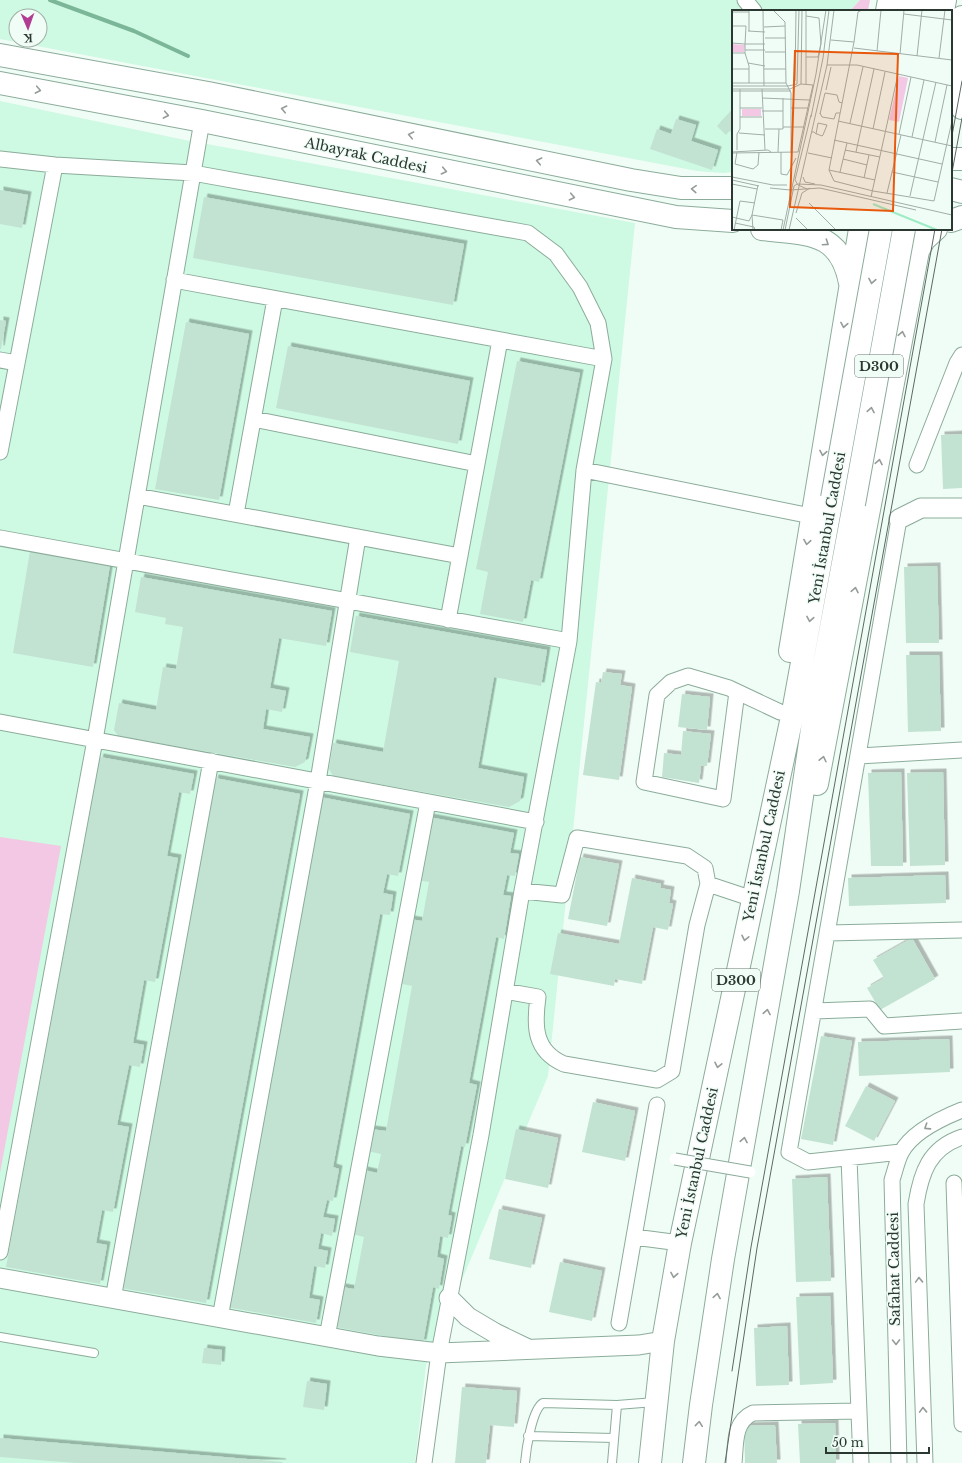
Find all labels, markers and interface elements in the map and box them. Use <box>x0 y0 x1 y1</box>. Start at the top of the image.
north arrow <box>8 8 48 48</box>
inset map <box>732 10 952 230</box>
text: K <box>23 31 33 45</box>
one-way arrow <box>35 86 41 94</box>
one-way arrow <box>281 105 287 114</box>
one-way arrow <box>163 110 169 118</box>
one-way arrow <box>408 132 414 140</box>
street label: Albayrak Caddesi <box>302 133 429 177</box>
one-way arrow <box>535 158 542 166</box>
one-way arrow <box>441 166 448 174</box>
one-way arrow <box>691 184 697 193</box>
one-way arrow <box>569 192 575 200</box>
one-way arrow <box>822 238 829 246</box>
one-way arrow <box>868 278 876 284</box>
one-way arrow <box>840 322 849 328</box>
one-way arrow <box>898 331 906 337</box>
road number: D300 <box>855 355 903 377</box>
one-way arrow <box>866 407 875 413</box>
street label: Yeni İstanbul Caddesi <box>805 450 849 607</box>
one-way arrow <box>819 450 827 456</box>
one-way arrow <box>874 459 882 465</box>
one-way arrow <box>803 538 812 545</box>
one-way arrow <box>850 587 858 593</box>
one-way arrow <box>807 616 815 622</box>
one-way arrow <box>818 756 826 762</box>
street label: Yeni İstanbul Caddesi <box>739 768 789 924</box>
one-way arrow <box>741 935 750 941</box>
road number: D300 <box>712 969 760 991</box>
one-way arrow <box>762 1009 771 1015</box>
one-way arrow <box>714 1062 722 1068</box>
street label: Yeni İstanbul Caddesi <box>672 1085 722 1241</box>
one-way arrow <box>924 1123 931 1130</box>
one-way arrow <box>739 1137 748 1143</box>
street label: Safahat Caddesi <box>884 1212 904 1326</box>
one-way arrow <box>671 1272 679 1278</box>
one-way arrow <box>915 1277 923 1283</box>
one-way arrow <box>712 1293 721 1299</box>
one-way arrow <box>892 1339 901 1345</box>
one-way arrow <box>919 1407 928 1413</box>
one-way arrow <box>694 1421 703 1427</box>
scale bar <box>826 1429 929 1455</box>
text: 50 m <box>832 1435 864 1450</box>

